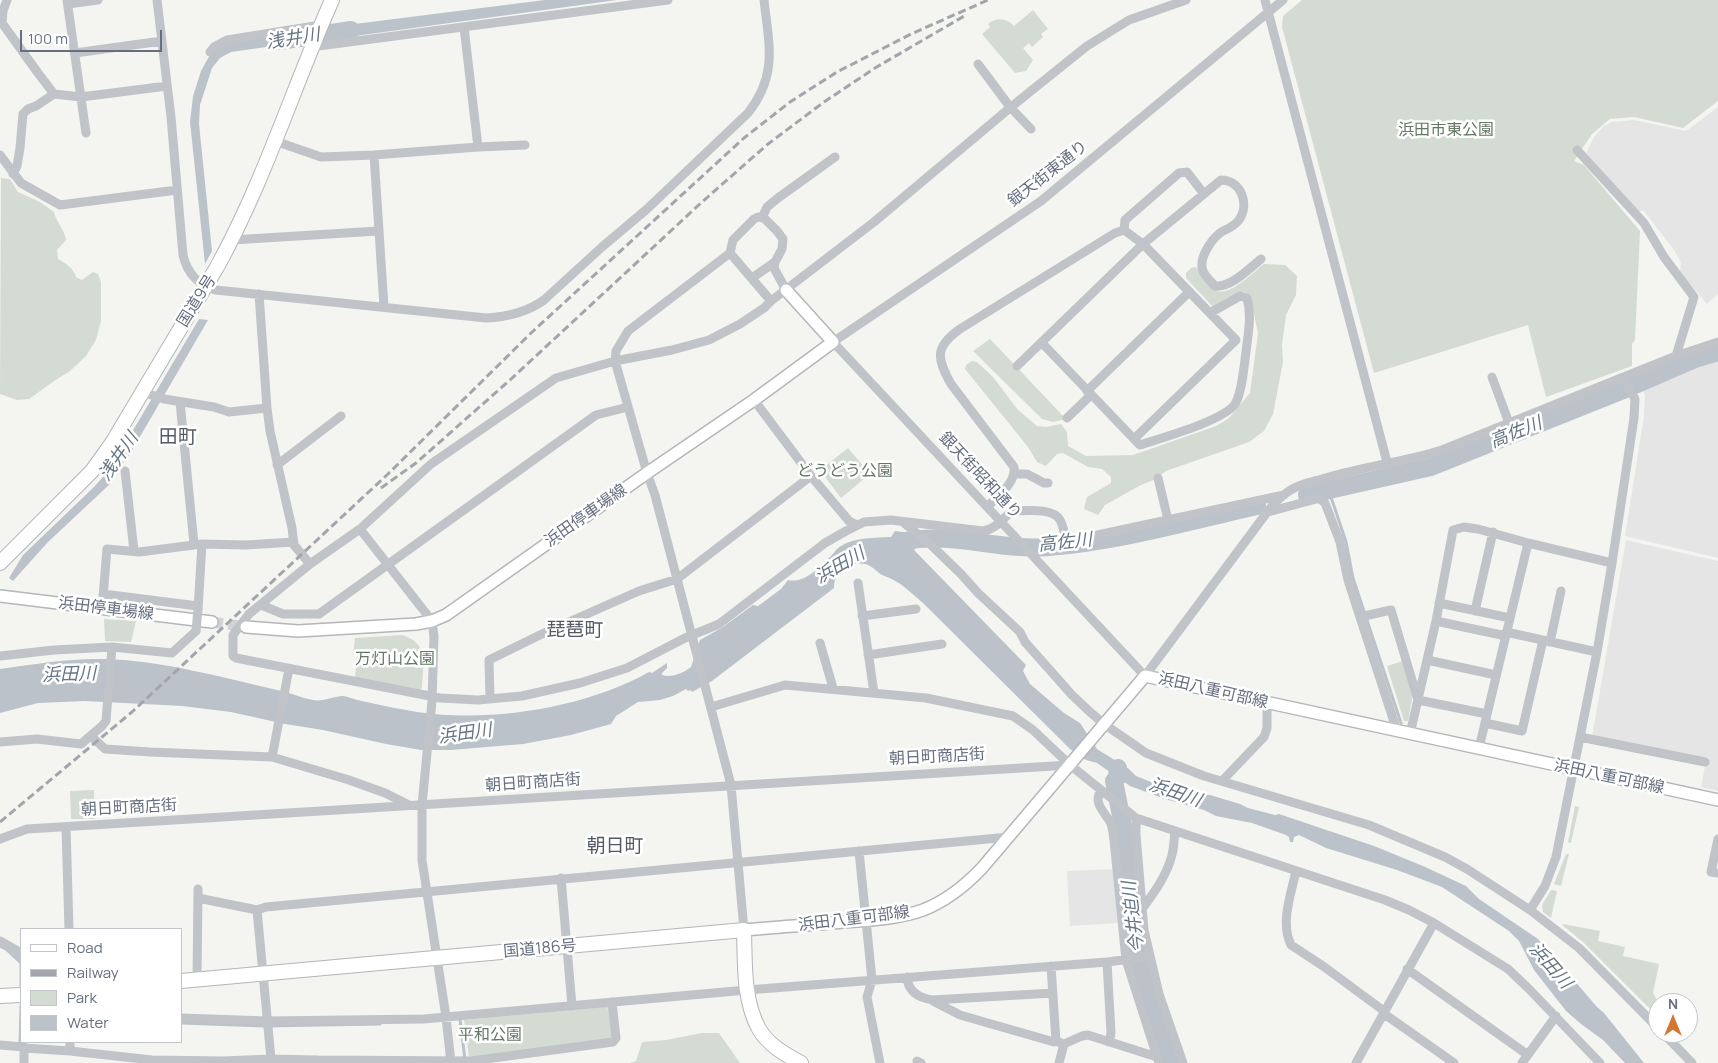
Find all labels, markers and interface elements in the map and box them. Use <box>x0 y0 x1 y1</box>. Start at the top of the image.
scale bar <box>22 20 165 52</box>
water label: 浅井川 <box>265 24 321 54</box>
text: 100 m <box>28 28 68 49</box>
park label: 浜田市東公園 <box>1398 121 1494 141</box>
street label: 銀天街東通り <box>1004 137 1092 211</box>
street label: 国道9号 <box>174 271 220 331</box>
water label: 高佐川 <box>1487 413 1545 453</box>
district label: 田町 <box>159 427 197 449</box>
street label: 銀天街昭和通り <box>935 428 1025 524</box>
water label: 浅井川 <box>95 429 143 485</box>
park label: どうどう公園 <box>797 462 893 482</box>
street label: 浜田停車場線 <box>541 481 631 551</box>
water label: 高佐川 <box>1037 529 1093 557</box>
water label: 浜田川 <box>811 543 869 589</box>
street label: 浜田停車場線 <box>57 594 155 624</box>
district label: 琵琶町 <box>547 620 603 642</box>
park label: 万灯山公園 <box>355 650 435 670</box>
water label: 浜田川 <box>42 663 96 687</box>
street label: 浜田八重可部線 <box>1156 669 1270 713</box>
water label: 浜田川 <box>437 720 493 748</box>
street label: 朝日町商店街 <box>889 745 985 769</box>
street label: 浜田八重可部線 <box>1552 756 1666 798</box>
street label: 朝日町商店街 <box>484 770 582 796</box>
water label: 浜田川 <box>1146 774 1204 812</box>
street label: 朝日町商店街 <box>81 796 177 820</box>
district label: 朝日町 <box>587 836 643 858</box>
water label: 今井迫川 <box>1119 880 1149 954</box>
street label: 浜田八重可部線 <box>797 903 911 935</box>
legend <box>20 928 182 1043</box>
street label: 国道186号 <box>503 936 577 962</box>
text: Road <box>67 937 103 958</box>
water label: 浜田川 <box>1524 939 1576 993</box>
text: Railway <box>67 962 119 983</box>
text: Park <box>67 987 97 1008</box>
north arrow <box>1648 993 1698 1043</box>
text: N <box>1668 994 1678 1013</box>
text: Water <box>67 1012 109 1033</box>
park label: 平和公園 <box>458 1026 522 1046</box>

